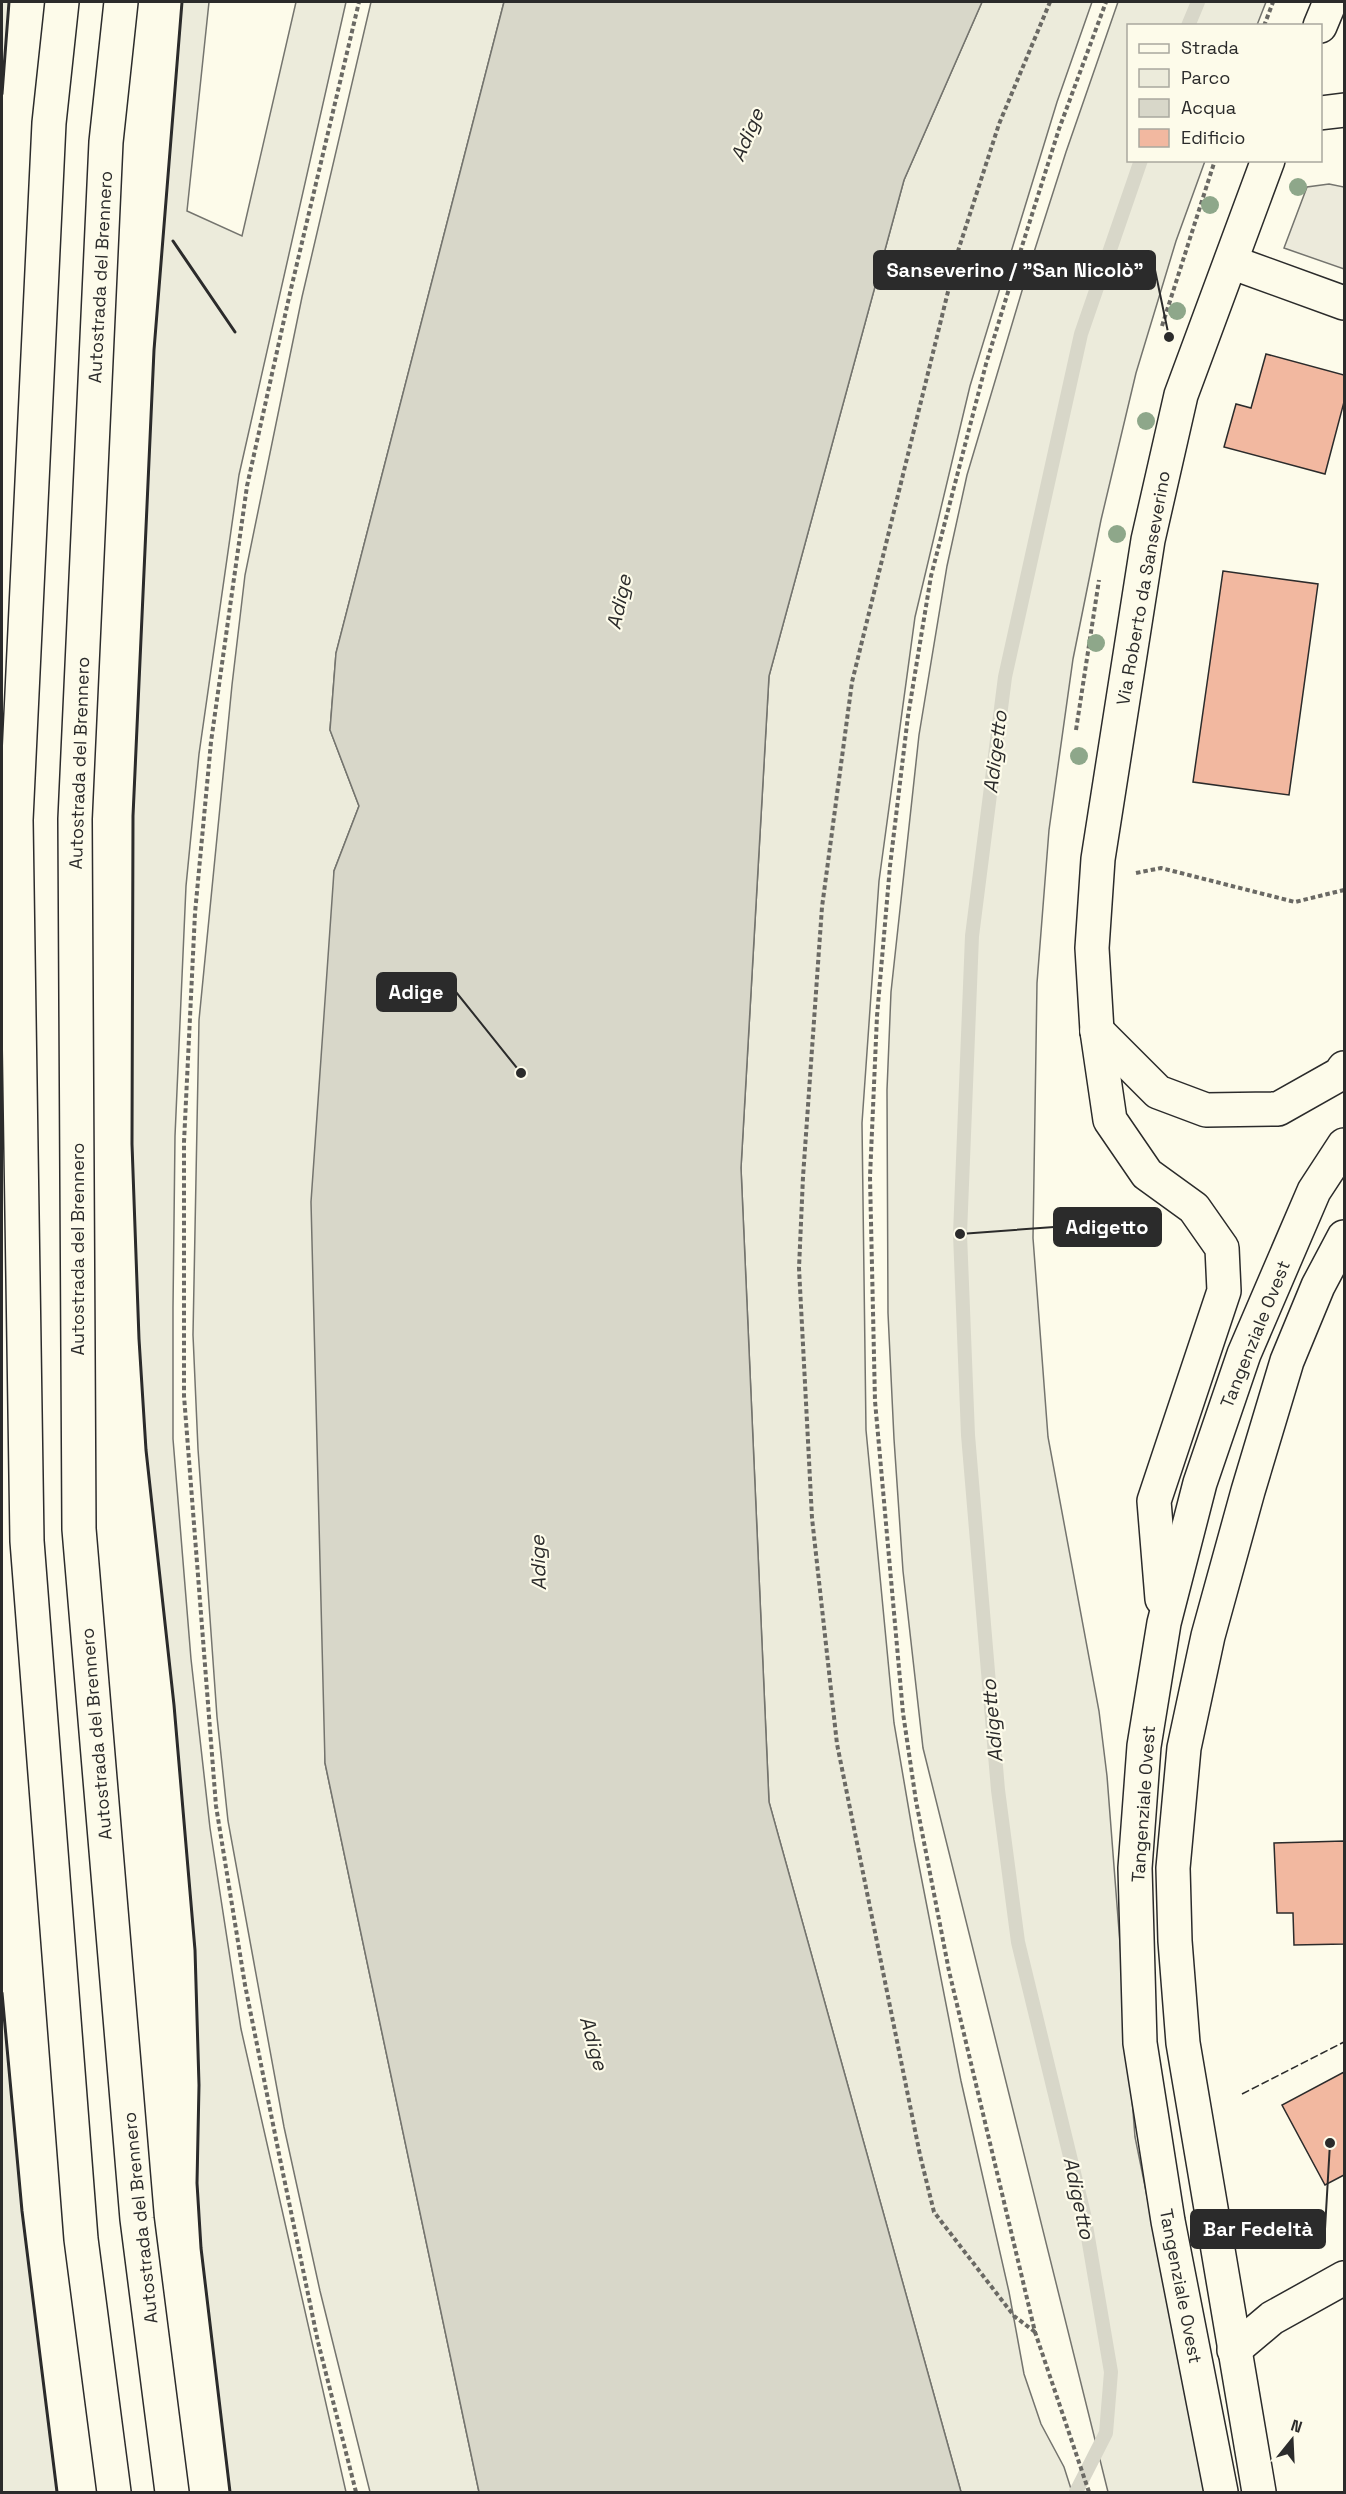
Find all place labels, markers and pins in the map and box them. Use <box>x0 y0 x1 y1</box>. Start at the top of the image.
callout: Sanseverino / "San Nicolò" <box>874 251 1155 289</box>
callout: Adige <box>377 973 456 1011</box>
callout: Adigetto <box>1054 1208 1161 1246</box>
callout: Bar Fedeltà <box>1191 2210 1325 2248</box>

